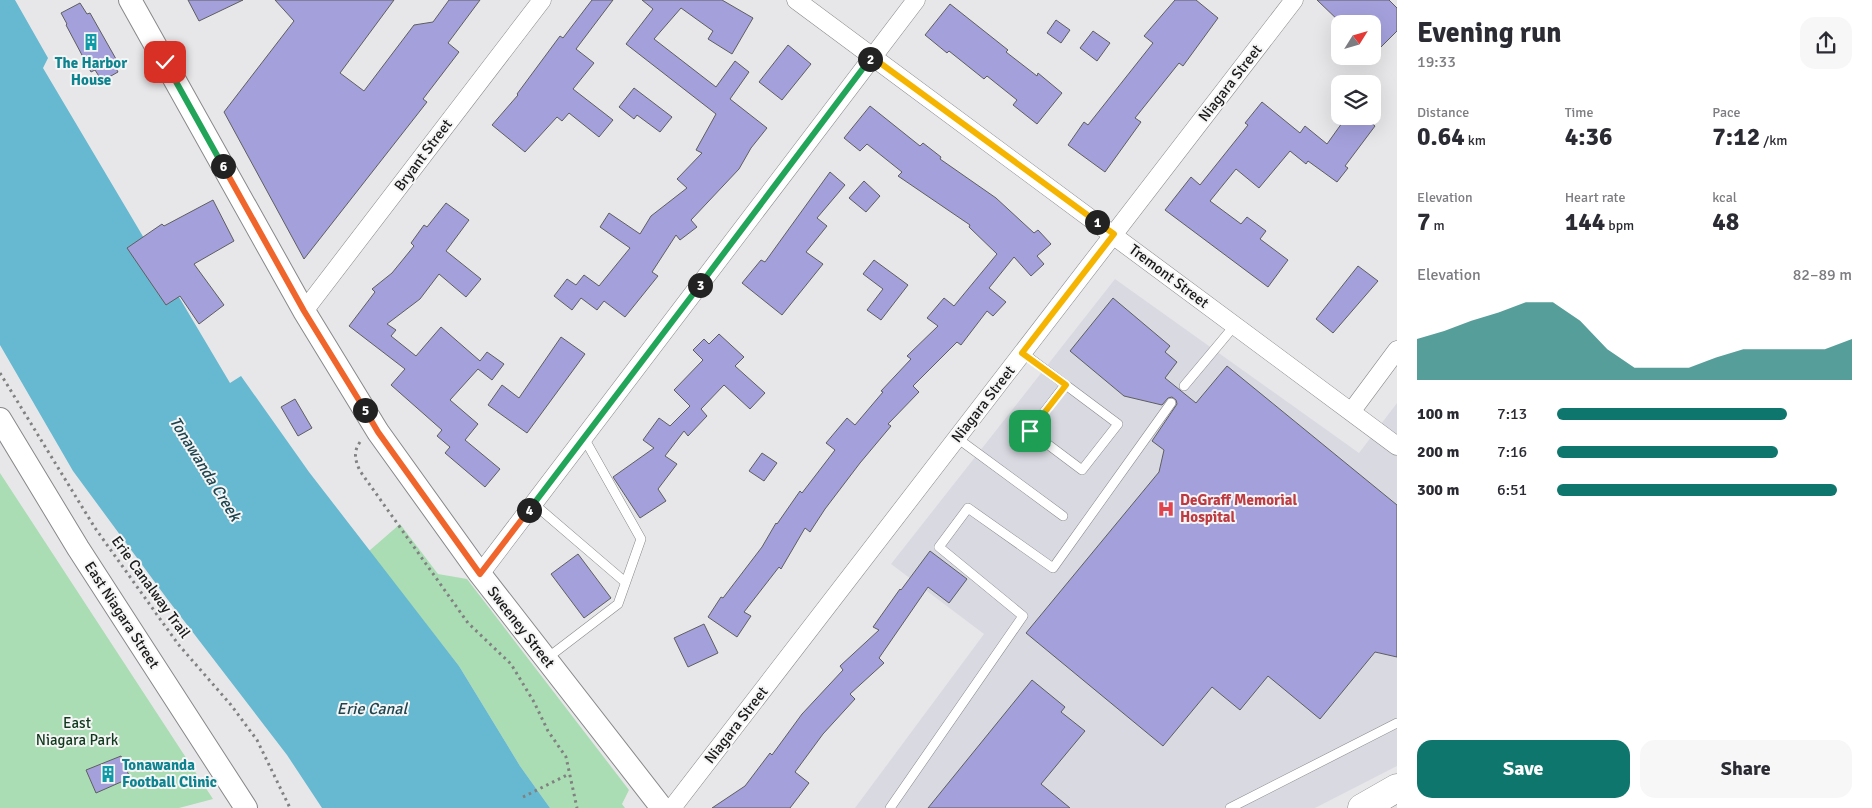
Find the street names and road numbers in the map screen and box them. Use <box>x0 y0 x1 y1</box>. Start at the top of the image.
street label: Niagara Street <box>1194 41 1266 125</box>
street label: Bryant Street <box>390 116 456 194</box>
street label: Tremont Street <box>1126 240 1212 312</box>
street label: Niagara Street <box>947 362 1019 446</box>
street label: Erie Canalway Trail <box>108 532 194 642</box>
street label: East Niagara Street <box>81 558 163 672</box>
street label: Sweeney Street <box>484 583 558 671</box>
street label: Niagara Street <box>700 683 772 767</box>

